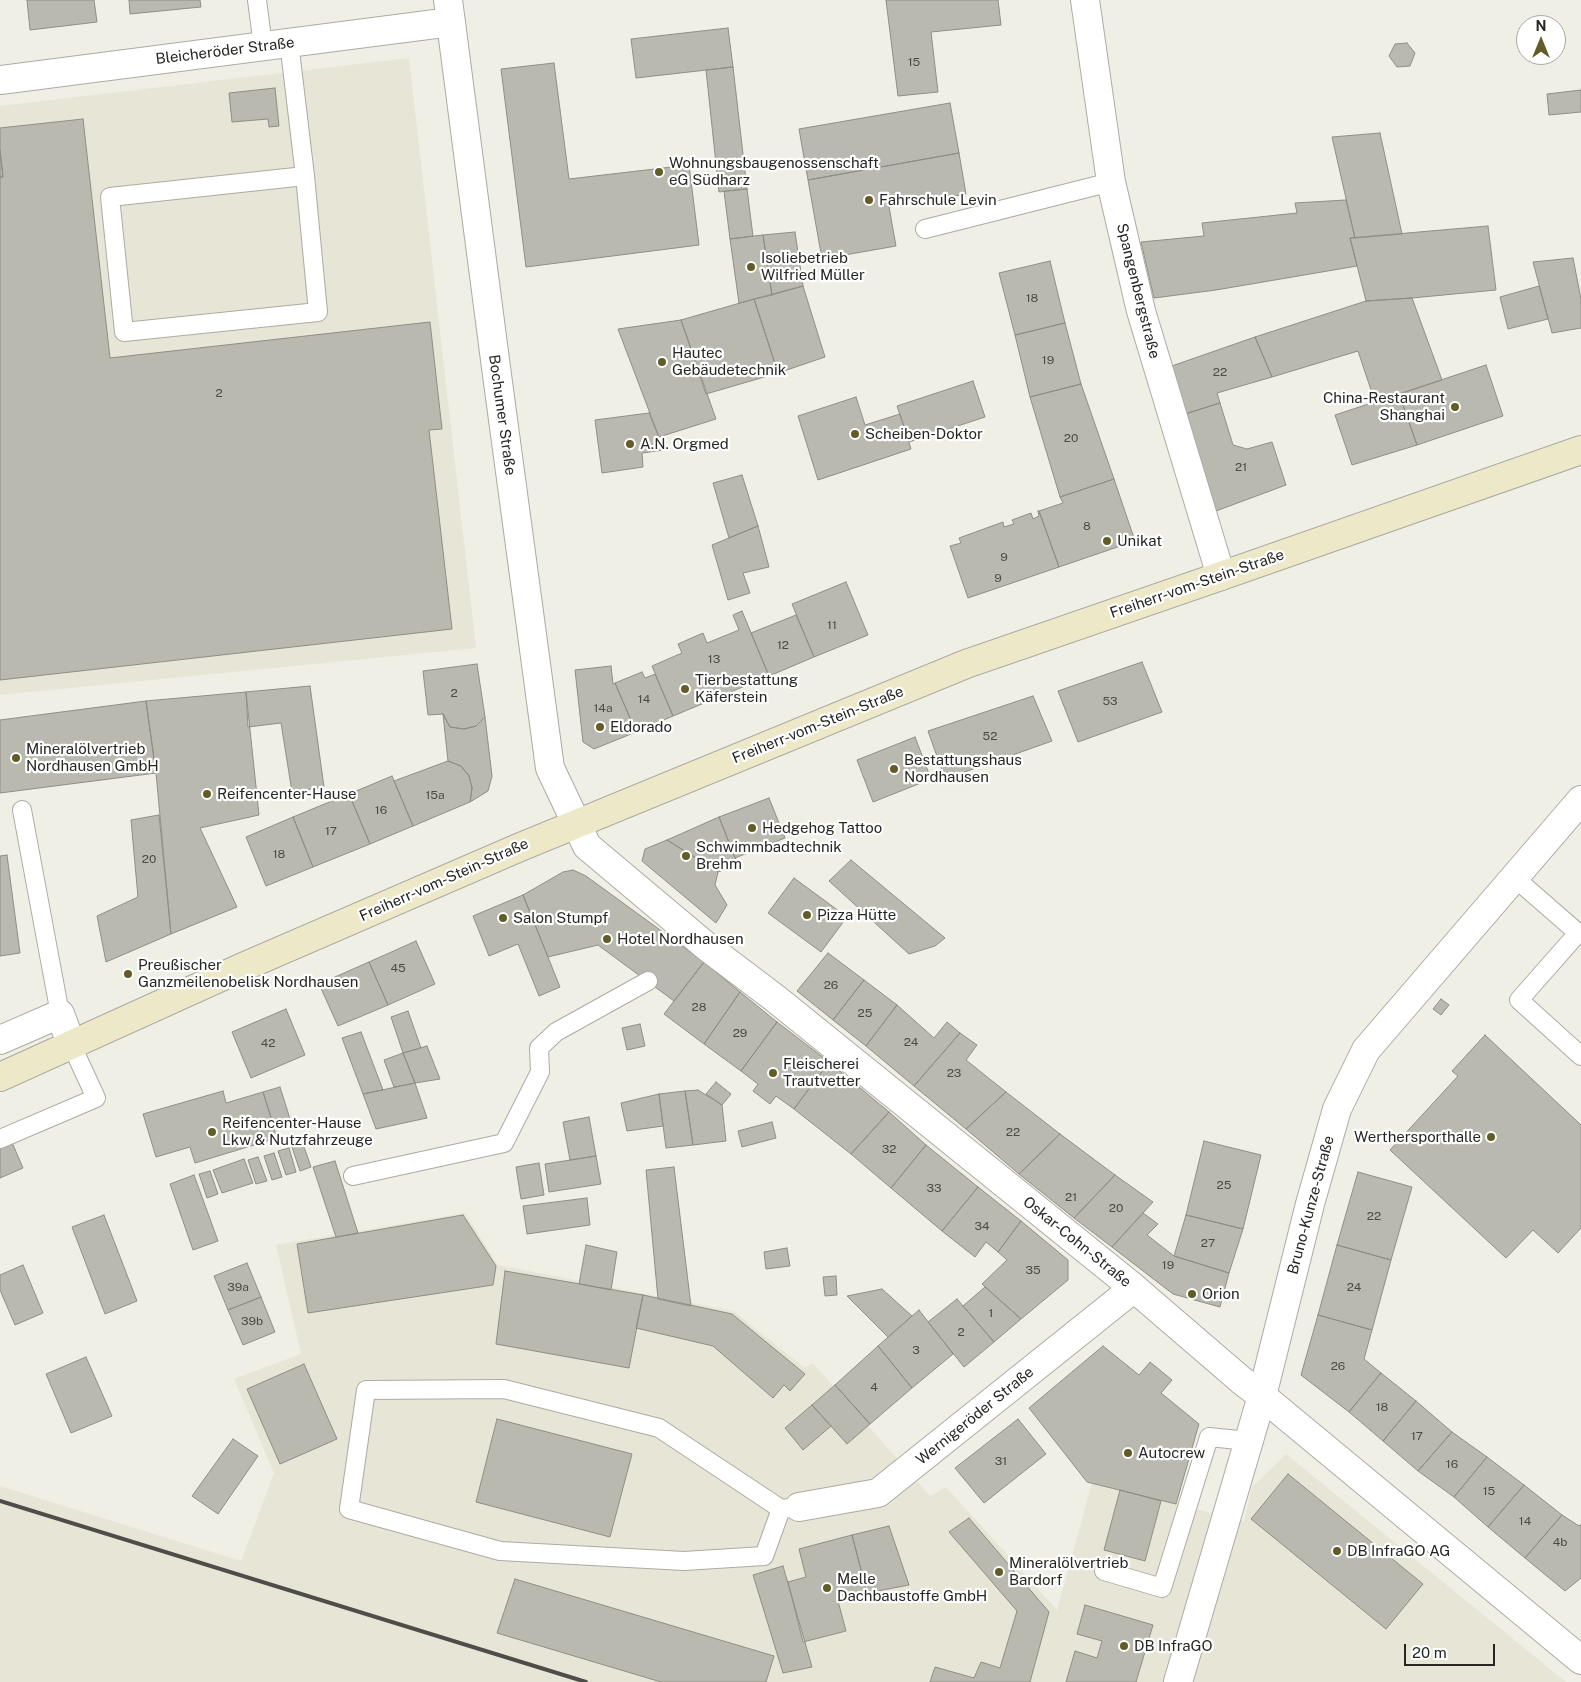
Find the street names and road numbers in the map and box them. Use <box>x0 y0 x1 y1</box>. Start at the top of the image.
street label: Bleicheröder Straße <box>155 34 295 68</box>
street label: Spangenbergstraße <box>1112 222 1164 360</box>
street label: Bochumer Straße <box>485 353 519 477</box>
street label: Freiherr-vom-Stein-Straße <box>1107 546 1287 622</box>
street label: Freiherr-vom-Stein-Straße <box>730 682 906 768</box>
street label: Freiherr-vom-Stein-Straße <box>357 835 531 925</box>
street label: Bruno-Kunze-Straße <box>1284 1134 1338 1276</box>
street label: Oskar-Cohn-Straße <box>1019 1193 1135 1291</box>
street label: Wernigeröder Straße <box>913 1363 1037 1469</box>

